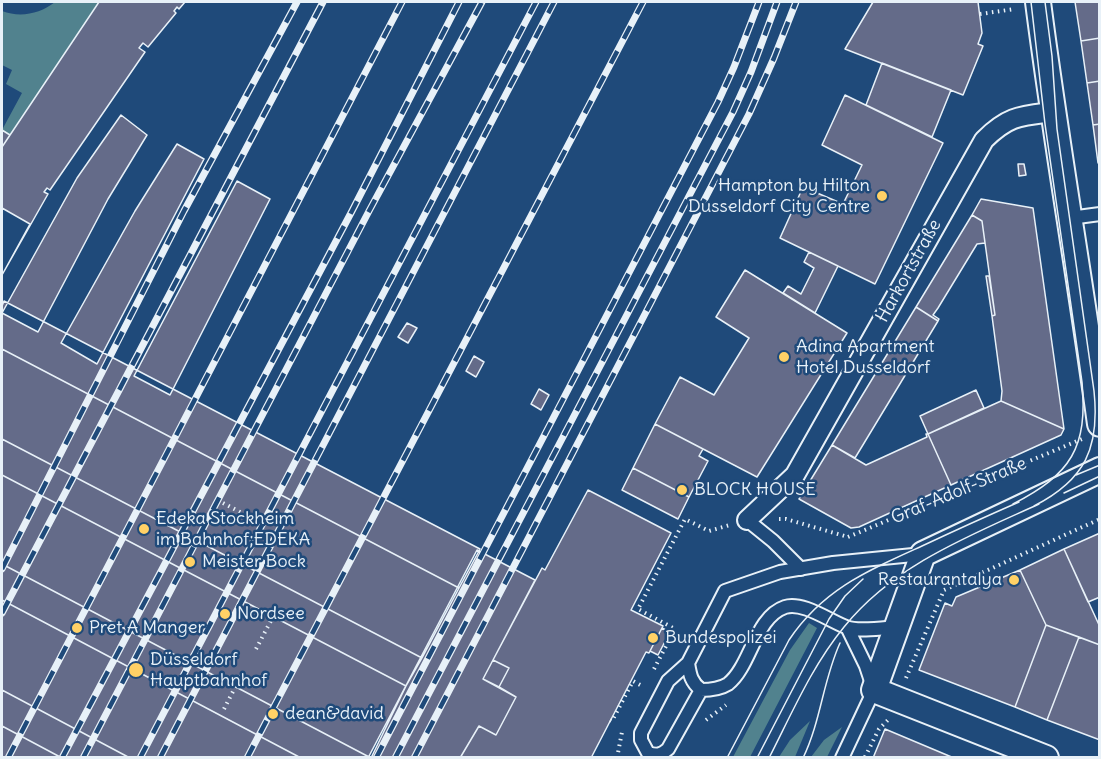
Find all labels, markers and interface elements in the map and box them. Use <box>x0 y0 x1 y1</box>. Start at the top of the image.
place label: Hampton by Hilton Dusseldorf City Centre <box>688 175 870 218</box>
marker: Hampton by Hilton Dusseldorf City Centre <box>875 189 889 203</box>
street label: Harkortstraße <box>872 216 946 326</box>
place label: Adina Apartment Hotel Dusseldorf <box>796 336 934 378</box>
marker: Adina Apartment Hotel Dusseldorf <box>777 350 791 364</box>
street label: Graf-Adolf-Straße <box>888 453 1030 529</box>
place label: BLOCK HOUSE <box>694 479 816 501</box>
marker: BLOCK HOUSE <box>675 483 689 497</box>
place label: Edeka Stockheim im Bahnhof;EDEKA <box>156 508 310 550</box>
marker: Edeka Stockheim im Bahnhof;EDEKA <box>137 522 151 536</box>
place label: Meister Bock <box>202 551 306 573</box>
marker: Meister Bock <box>183 555 197 569</box>
place label: Restaurantalya <box>878 569 1002 591</box>
marker: Restaurantalya <box>1007 573 1021 587</box>
place label: Nordsee <box>237 603 305 625</box>
marker: Nordsee <box>218 607 232 621</box>
place label: Pret A Manger <box>89 617 205 639</box>
marker: Pret A Manger <box>70 621 84 635</box>
place label: Bundespolizei <box>665 627 777 649</box>
marker: Bundespolizei <box>646 631 660 645</box>
place label: Düsseldorf Hauptbahnhof <box>150 649 267 692</box>
marker: Düsseldorf Hauptbahnhof <box>127 661 145 679</box>
place label: dean&david <box>285 703 384 725</box>
marker: dean&david <box>266 707 280 721</box>

